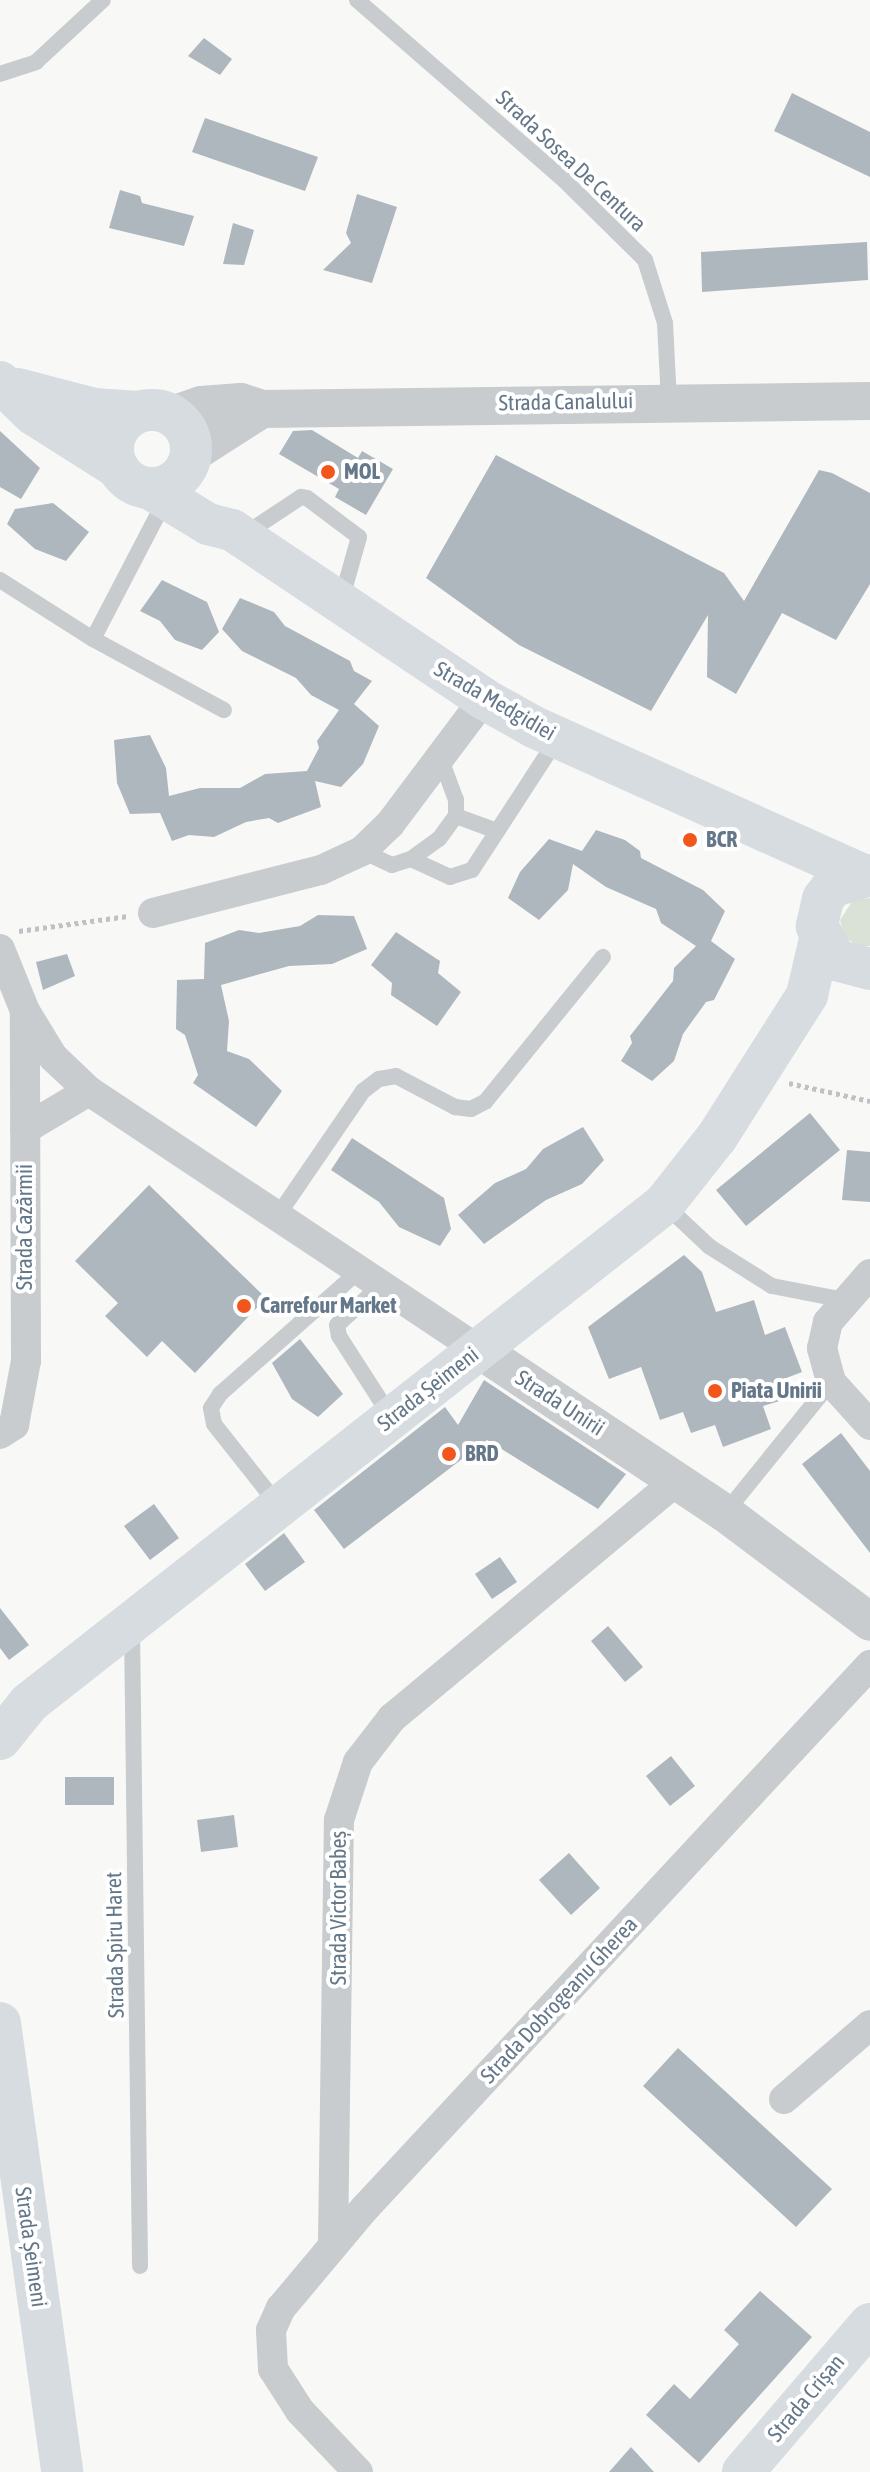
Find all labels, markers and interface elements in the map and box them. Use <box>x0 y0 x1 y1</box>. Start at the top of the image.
street label: Strada Sosea De Centura <box>491 85 651 237</box>
street label: Strada Canalului <box>499 388 633 416</box>
place label: MOL <box>344 459 380 485</box>
marker: MOL <box>319 463 337 481</box>
street label: Strada Medgidiei <box>430 656 560 746</box>
place label: BCR <box>706 827 737 853</box>
marker: BCR <box>681 831 699 849</box>
street label: Strada Cazărmii <box>12 1164 38 1290</box>
place label: Carrefour Market <box>260 1293 397 1319</box>
marker: Carrefour Market <box>235 1297 253 1315</box>
street label: Strada Șeimeni <box>372 1341 484 1437</box>
street label: Strada Unirii <box>511 1364 609 1442</box>
place label: Piata Unirii <box>731 1378 822 1404</box>
marker: Piata Unirii <box>706 1382 724 1400</box>
place label: BRD <box>465 1441 499 1467</box>
marker: BRD <box>440 1445 458 1463</box>
street label: Strada Victor Babeș <box>326 1831 352 1985</box>
street label: Strada Spiru Haret <box>101 1872 129 2018</box>
street label: Strada Dobrogeanu Gherea <box>475 1911 643 2089</box>
street label: Strada Șeimeni <box>9 2185 53 2309</box>
street label: Strada Crișan <box>762 2349 850 2447</box>

